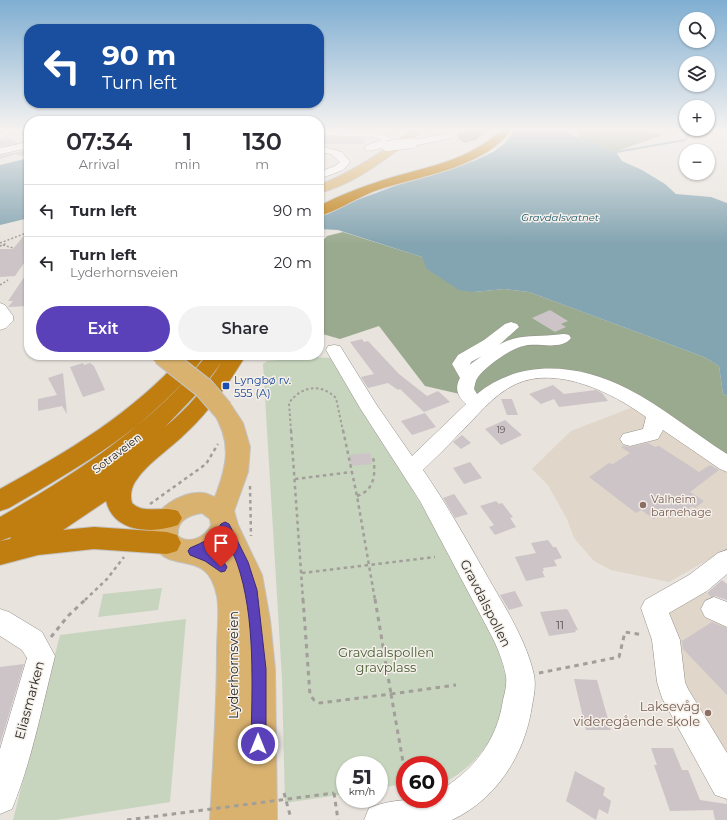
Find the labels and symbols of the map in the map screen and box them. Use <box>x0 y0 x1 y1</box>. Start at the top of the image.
water label: Gravdalsvatnet <box>521 211 599 224</box>
place label: Lyngbø rv. 555 (A) <box>234 373 291 400</box>
marker: Lyngbø rv. 555 (A) <box>221 381 231 391</box>
house number: 19 <box>497 424 506 435</box>
street label: Sotraveien <box>90 430 144 476</box>
place label: Valheim barnehage <box>651 492 712 519</box>
marker: Valheim barnehage <box>638 500 648 510</box>
pin <box>204 526 238 567</box>
street label: Gravdalspollen <box>457 557 515 649</box>
street label: Lyderhornsveien <box>225 611 241 719</box>
house number: 11 <box>556 618 564 632</box>
park label: Gravdalspollen gravplass <box>338 644 434 675</box>
street label: Eliasmarken <box>11 659 47 741</box>
place label: Laksevåg videregående skole <box>573 698 700 729</box>
marker: Laksevåg videregående skole <box>703 708 713 718</box>
position arrow <box>237 723 279 765</box>
speed limit sign: 60 <box>396 756 448 808</box>

